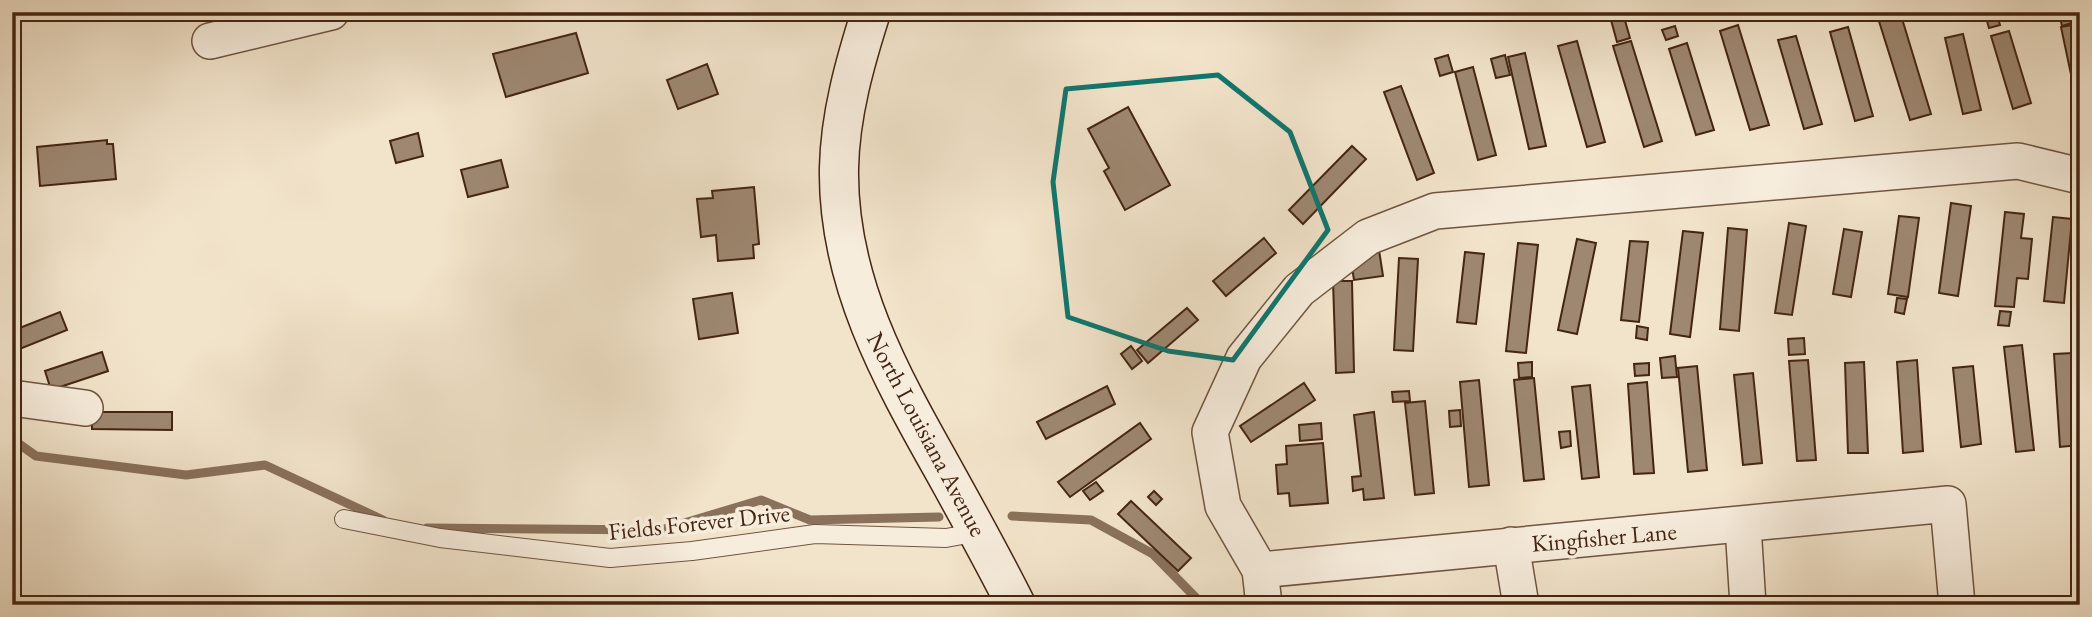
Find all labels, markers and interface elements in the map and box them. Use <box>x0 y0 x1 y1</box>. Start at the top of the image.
street label: North Louisiana Avenue <box>860 326 994 542</box>
street label: Fields Forever Drive <box>607 497 791 547</box>
street label: Kingfisher Lane <box>1530 515 1678 559</box>

